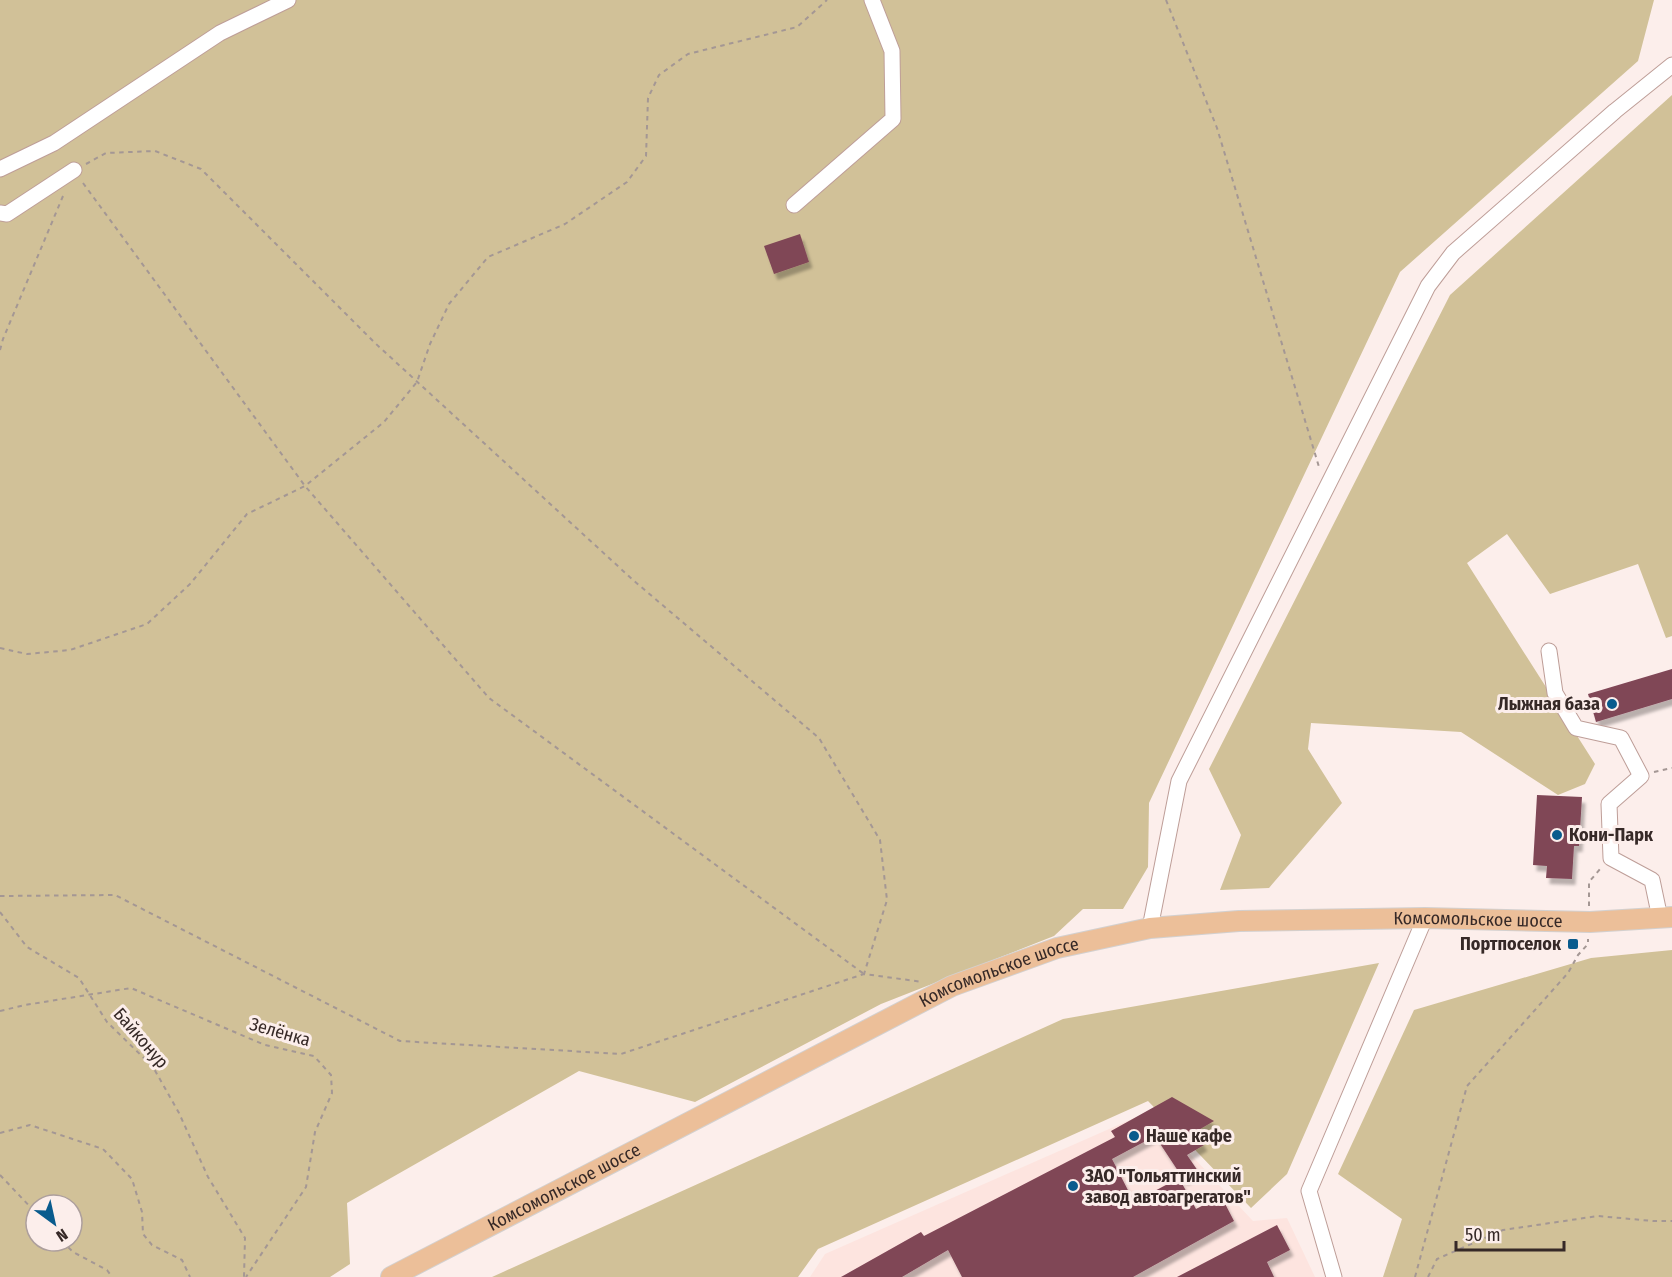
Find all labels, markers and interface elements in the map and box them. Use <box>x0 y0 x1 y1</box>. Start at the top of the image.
place label: Лыжная база <box>1498 693 1600 715</box>
marker: Лыжная база <box>1605 697 1619 711</box>
place label: Кони-Парк <box>1569 824 1654 846</box>
marker: Кони-Парк <box>1550 828 1564 842</box>
street label: Комсомольское шоссе <box>1393 907 1563 932</box>
street label: Комсомольское шоссе <box>915 933 1081 1012</box>
place label: Портпоселок <box>1460 933 1562 955</box>
marker: Портпоселок <box>1566 937 1580 951</box>
street label: Байконур <box>109 1003 173 1073</box>
street label: Зелёнка <box>247 1013 313 1051</box>
place label: Наше кафе <box>1146 1125 1232 1147</box>
marker: Наше кафе <box>1127 1129 1141 1143</box>
street label: Комсомольское шоссе <box>484 1138 644 1236</box>
place label: ЗАО "Тольяттинский завод автоагрегатов" <box>1084 1165 1251 1208</box>
marker: ЗАО "Тольяттинский завод автоагрегатов" <box>1066 1179 1080 1193</box>
north arrow <box>24 1193 84 1253</box>
scale bar <box>1456 1214 1564 1252</box>
text: 50 m <box>1465 1224 1501 1246</box>
text: N <box>53 1225 71 1246</box>

